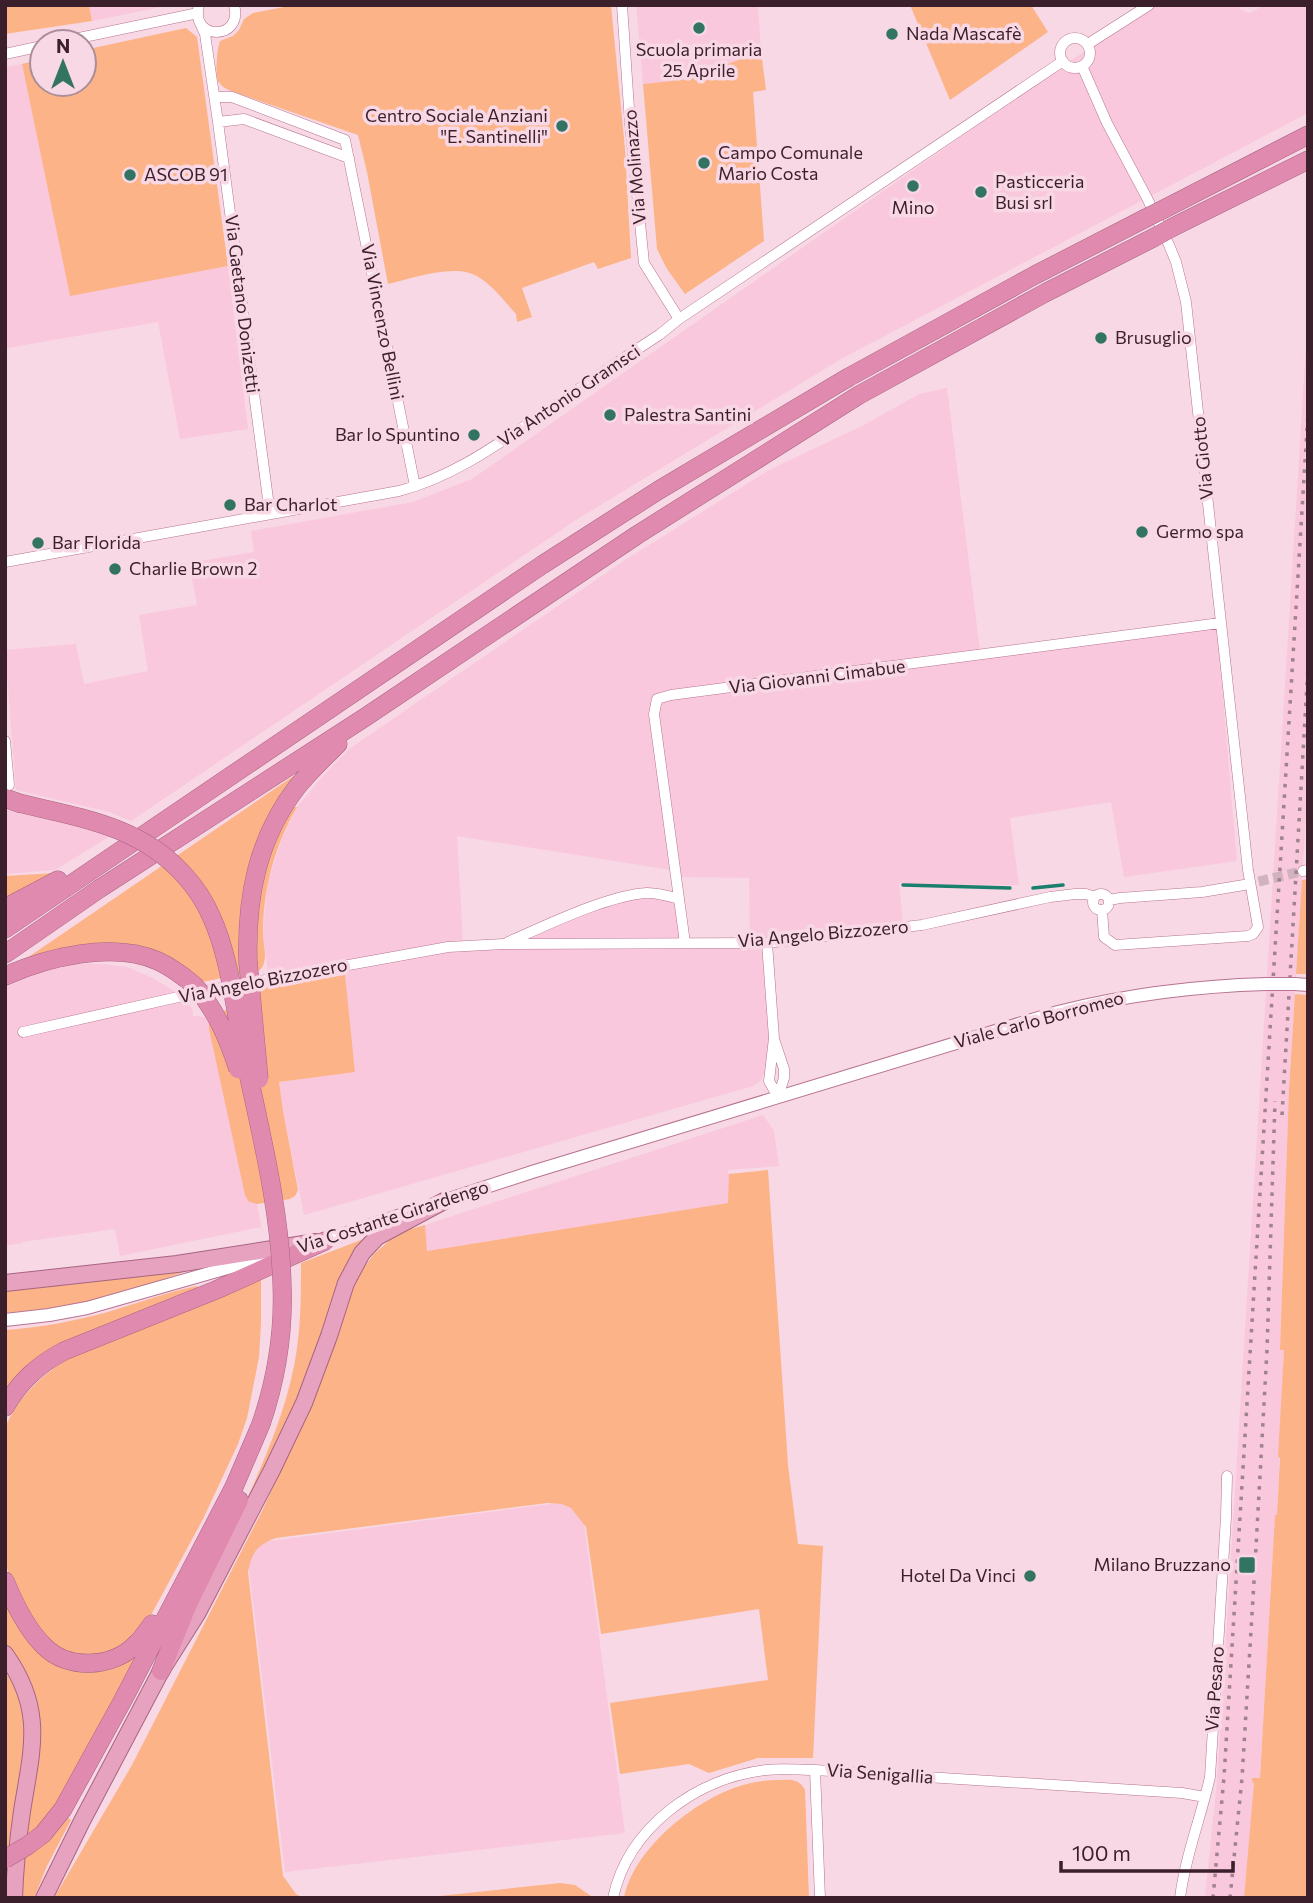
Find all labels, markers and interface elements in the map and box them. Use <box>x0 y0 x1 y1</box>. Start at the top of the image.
marker: Scuola primaria 25 Aprile <box>691 20 707 36</box>
place label: Nada Mascafè <box>906 22 1021 44</box>
marker: Nada Mascafè <box>884 26 900 42</box>
north arrow <box>28 28 98 98</box>
text: N <box>56 34 70 57</box>
place label: Scuola primaria 25 Aprile <box>636 38 762 81</box>
place label: Centro Sociale Anziani "E. Santinelli" <box>365 104 548 147</box>
street label: Via Molinazzo <box>618 109 650 225</box>
marker: Centro Sociale Anziani "E. Santinelli" <box>554 118 570 134</box>
place label: Campo Comunale Mario Costa <box>718 141 863 184</box>
marker: Campo Comunale Mario Costa <box>696 155 712 171</box>
place label: ASCOB 91 <box>144 163 228 185</box>
marker: ASCOB 91 <box>122 167 138 183</box>
place label: Pasticceria Busi srl <box>995 170 1084 213</box>
marker: Mino <box>905 178 921 194</box>
marker: Pasticceria Busi srl <box>973 184 989 200</box>
place label: Mino <box>892 196 934 218</box>
street label: Via Gaetano Donizetti <box>221 213 265 394</box>
street label: Via Vincenzo Bellini <box>357 242 409 402</box>
place label: Brusuglio <box>1115 326 1192 348</box>
marker: Brusuglio <box>1093 330 1109 346</box>
street label: Via Antonio Gramsci <box>493 339 644 451</box>
place label: Palestra Santini <box>624 403 751 425</box>
marker: Palestra Santini <box>602 407 618 423</box>
street label: Via Giotto <box>1187 415 1217 501</box>
place label: Bar lo Spuntino <box>335 423 460 445</box>
marker: Bar lo Spuntino <box>466 427 482 443</box>
place label: Bar Charlot <box>244 493 338 515</box>
marker: Bar Charlot <box>222 497 238 513</box>
place label: Germo spa <box>1156 520 1244 542</box>
marker: Germo spa <box>1134 524 1150 540</box>
place label: Bar Florida <box>52 531 141 553</box>
marker: Bar Florida <box>30 535 46 551</box>
place label: Charlie Brown 2 <box>129 557 257 579</box>
marker: Charlie Brown 2 <box>107 561 123 577</box>
street label: Via Giovanni Cimabue <box>727 654 906 698</box>
street label: Via Angelo Bizzozero <box>737 915 909 951</box>
street label: Via Angelo Bizzozero <box>177 953 349 1007</box>
street label: Viale Carlo Borromeo <box>951 986 1126 1052</box>
street label: Via Costante Girardengo <box>294 1175 491 1257</box>
place label: Milano Bruzzano <box>1093 1553 1231 1575</box>
marker: Milano Bruzzano <box>1237 1555 1257 1575</box>
place label: Hotel Da Vinci <box>900 1564 1016 1586</box>
marker: Hotel Da Vinci <box>1022 1568 1038 1584</box>
street label: Via Pesaro <box>1200 1645 1228 1732</box>
street label: Via Senigallia <box>826 1758 934 1788</box>
scale bar <box>1061 1829 1232 1873</box>
text: 100 m <box>1072 1840 1131 1865</box>

